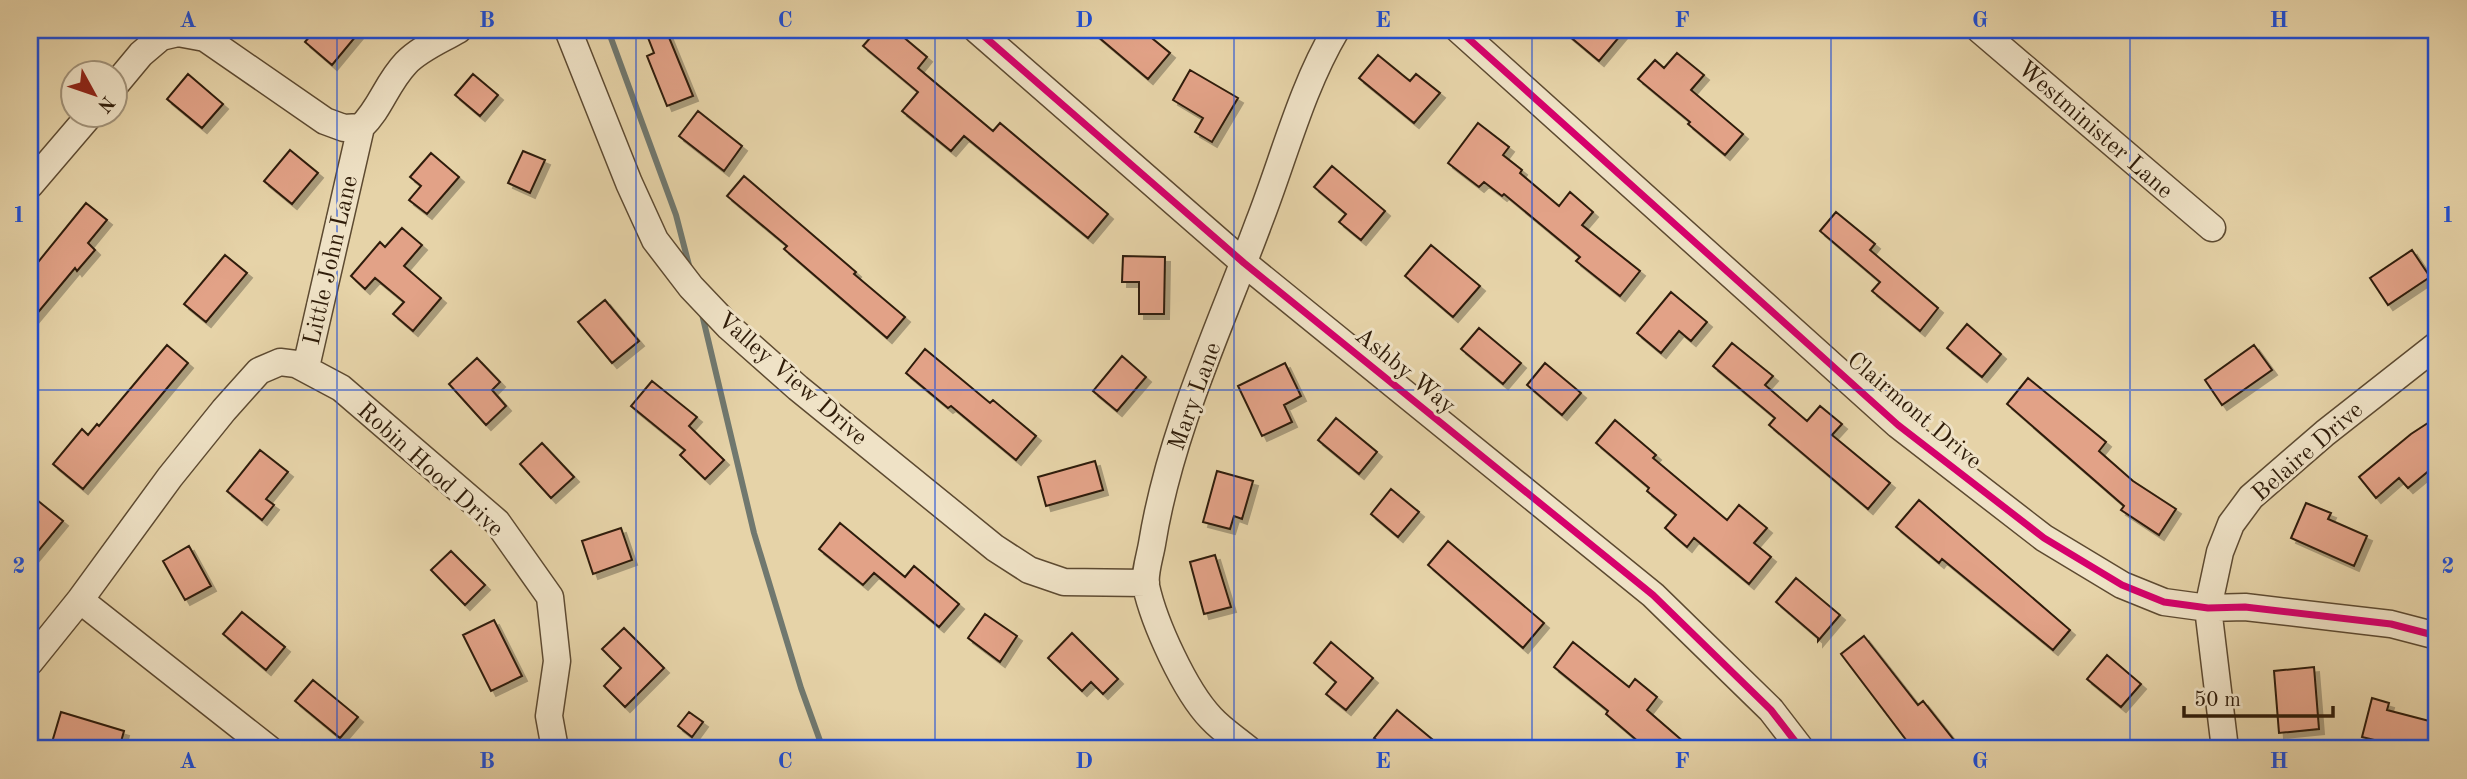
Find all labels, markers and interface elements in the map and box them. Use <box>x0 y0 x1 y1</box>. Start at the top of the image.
text: A <box>179 9 197 32</box>
text: B <box>479 9 495 32</box>
text: C <box>777 9 793 32</box>
text: D <box>1075 9 1093 32</box>
text: E <box>1375 9 1391 32</box>
text: F <box>1674 9 1690 32</box>
text: G <box>1972 9 1988 32</box>
text: H <box>2270 9 2288 32</box>
street label: Westminister Lane <box>2013 57 2177 204</box>
north arrow <box>60 60 130 130</box>
text: N <box>93 92 117 115</box>
street label: Little John Lane <box>301 173 363 348</box>
text: 1 <box>12 204 26 227</box>
text: 1 <box>2441 204 2455 227</box>
street label: Valley View Drive <box>712 308 871 451</box>
street label: Ashby Way <box>1350 324 1460 419</box>
street label: Mary Lane <box>1165 339 1227 454</box>
street label: Clairmont Drive <box>1842 349 1986 475</box>
street label: Belaire Drive <box>2248 398 2368 507</box>
street label: Robin Hood Drive <box>352 399 507 542</box>
text: 2 <box>12 555 26 578</box>
text: 2 <box>2441 555 2455 578</box>
scale bar <box>2184 674 2332 718</box>
text: 50 m <box>2194 690 2241 711</box>
text: A <box>179 750 197 773</box>
text: B <box>479 750 495 773</box>
text: C <box>777 750 793 773</box>
text: D <box>1075 750 1093 773</box>
text: E <box>1375 750 1391 773</box>
text: F <box>1674 750 1690 773</box>
text: G <box>1972 750 1988 773</box>
text: H <box>2270 750 2288 773</box>

